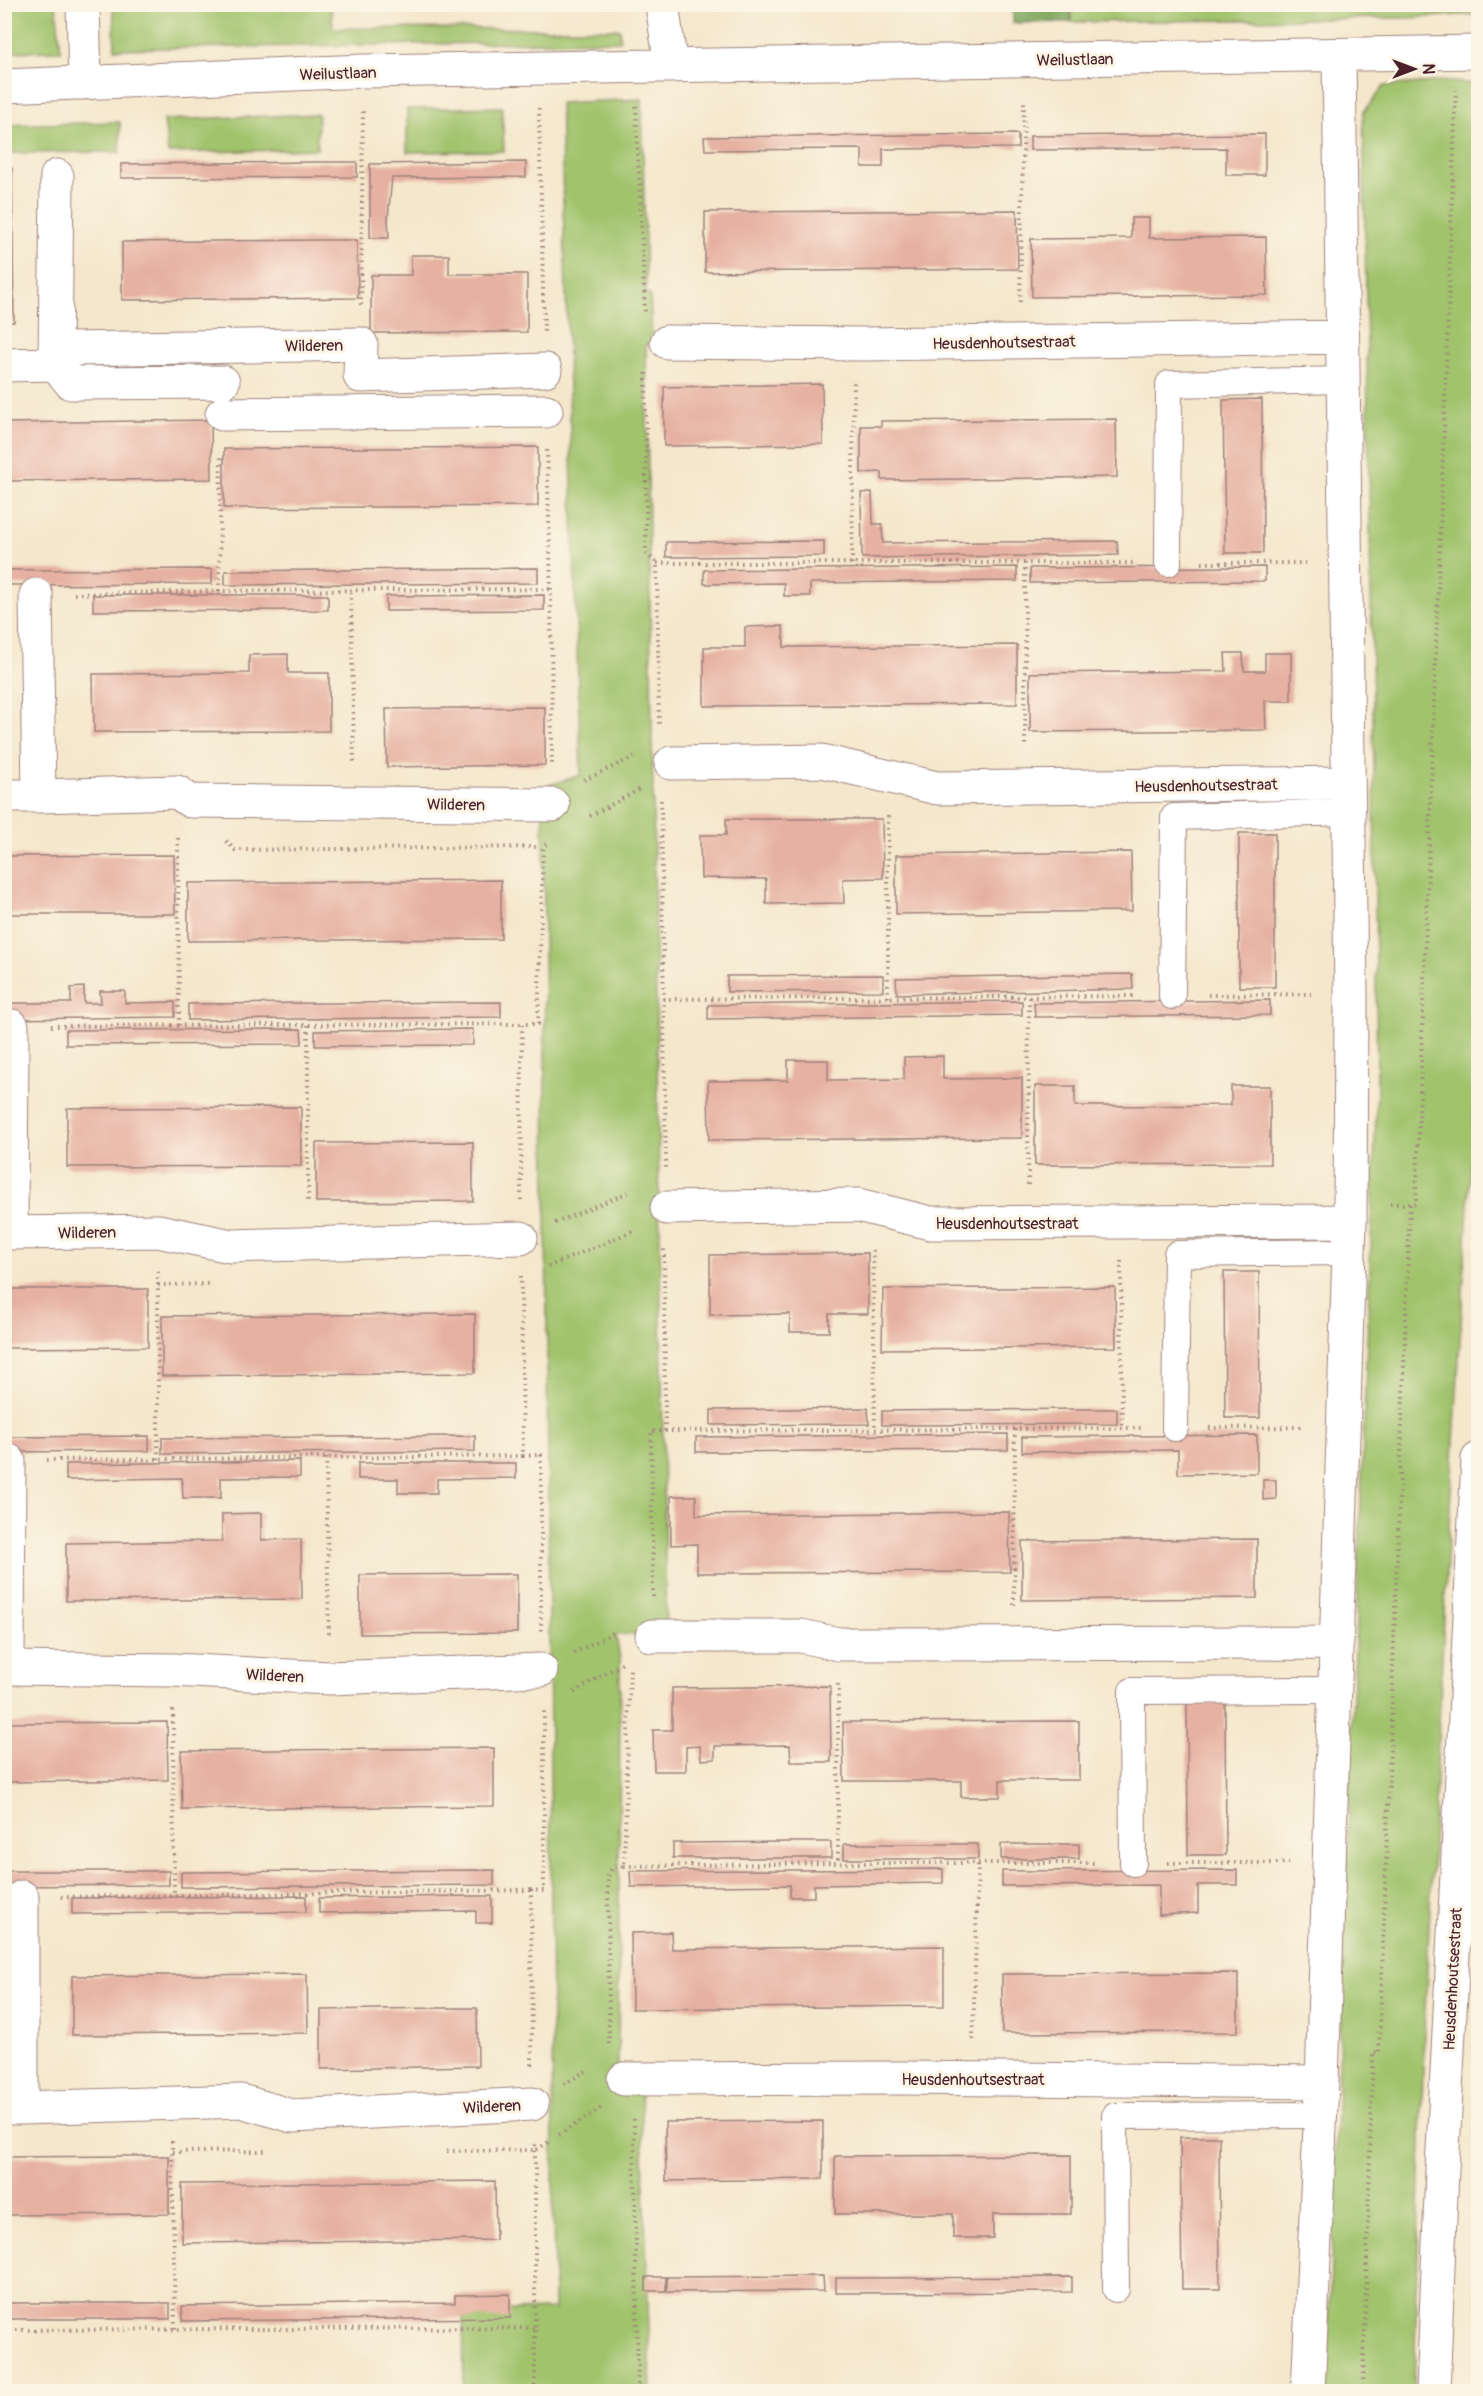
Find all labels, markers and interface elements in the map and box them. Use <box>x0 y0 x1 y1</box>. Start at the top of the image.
north arrow <box>1384 39 1444 99</box>
street label: Weilustlaan <box>1036 49 1114 71</box>
street label: Weilustlaan <box>299 63 377 85</box>
text: N <box>1418 64 1438 75</box>
street label: Heusdenhoutsestraat <box>932 332 1076 354</box>
street label: Wilderen <box>285 335 343 357</box>
street label: Heusdenhoutsestraat <box>1134 775 1278 797</box>
street label: Wilderen <box>427 794 485 816</box>
street label: Heusdenhoutsestraat <box>936 1214 1079 1234</box>
street label: Wilderen <box>58 1222 116 1244</box>
street label: Wilderen <box>245 1664 305 1688</box>
street label: Heusdenhoutsestraat <box>1439 1907 1467 2051</box>
street label: Heusdenhoutsestraat <box>902 2070 1045 2090</box>
street label: Wilderen <box>462 2095 522 2119</box>

